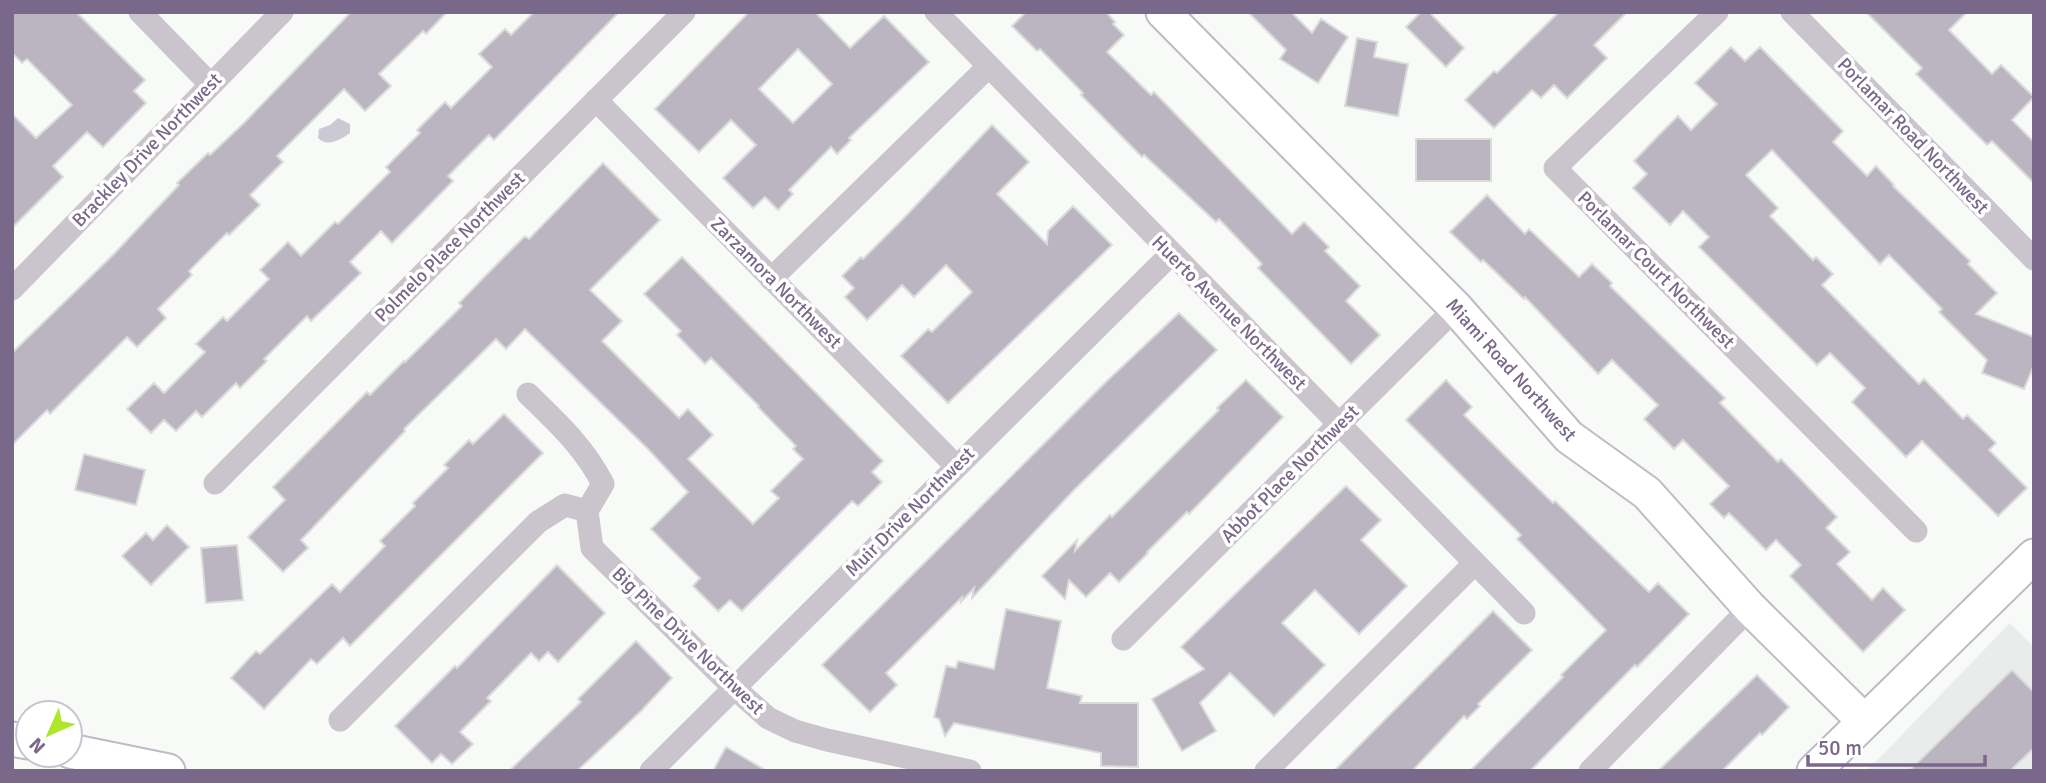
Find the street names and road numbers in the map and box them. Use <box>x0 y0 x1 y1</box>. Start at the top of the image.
street label: Porlamar Road Northwest <box>1832 53 1994 219</box>
street label: Brackley Drive Northwest <box>67 68 227 232</box>
street label: Polmelo Place Northwest <box>370 166 531 327</box>
street label: Porlamar Court Northwest <box>1572 186 1740 354</box>
street label: Zarzamora Northwest <box>705 212 847 354</box>
street label: Huerto Avenue Northwest <box>1147 231 1312 396</box>
street label: Miami Road Northwest <box>1440 293 1582 447</box>
street label: Abbot Place Northwest <box>1216 400 1364 548</box>
street label: Muir Drive Northwest <box>840 442 980 582</box>
street label: Big Pine Drive Northwest <box>607 562 769 720</box>

